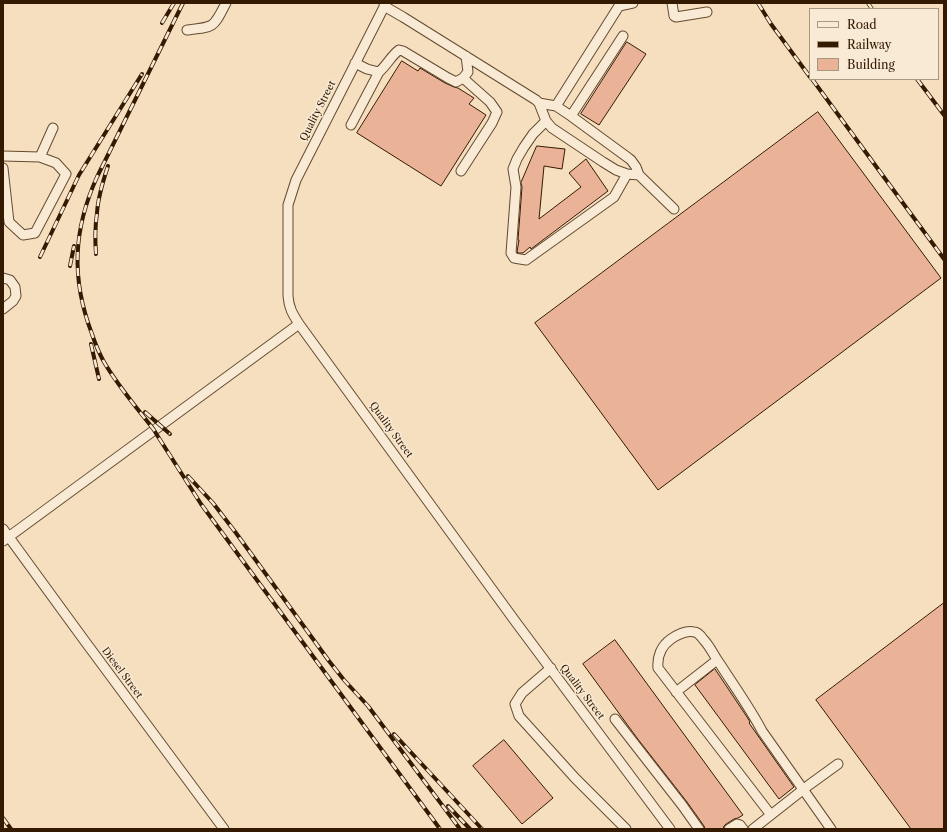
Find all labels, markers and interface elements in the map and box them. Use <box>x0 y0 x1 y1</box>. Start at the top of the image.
legend <box>809 8 939 80</box>
text: Road <box>847 17 877 32</box>
text: Railway <box>847 37 892 52</box>
text: Building <box>847 57 895 72</box>
street label: Quality Street <box>298 79 338 143</box>
street label: Quality Street <box>367 400 415 460</box>
street label: Diesel Street <box>99 645 145 701</box>
street label: Quality Street <box>557 662 607 722</box>

